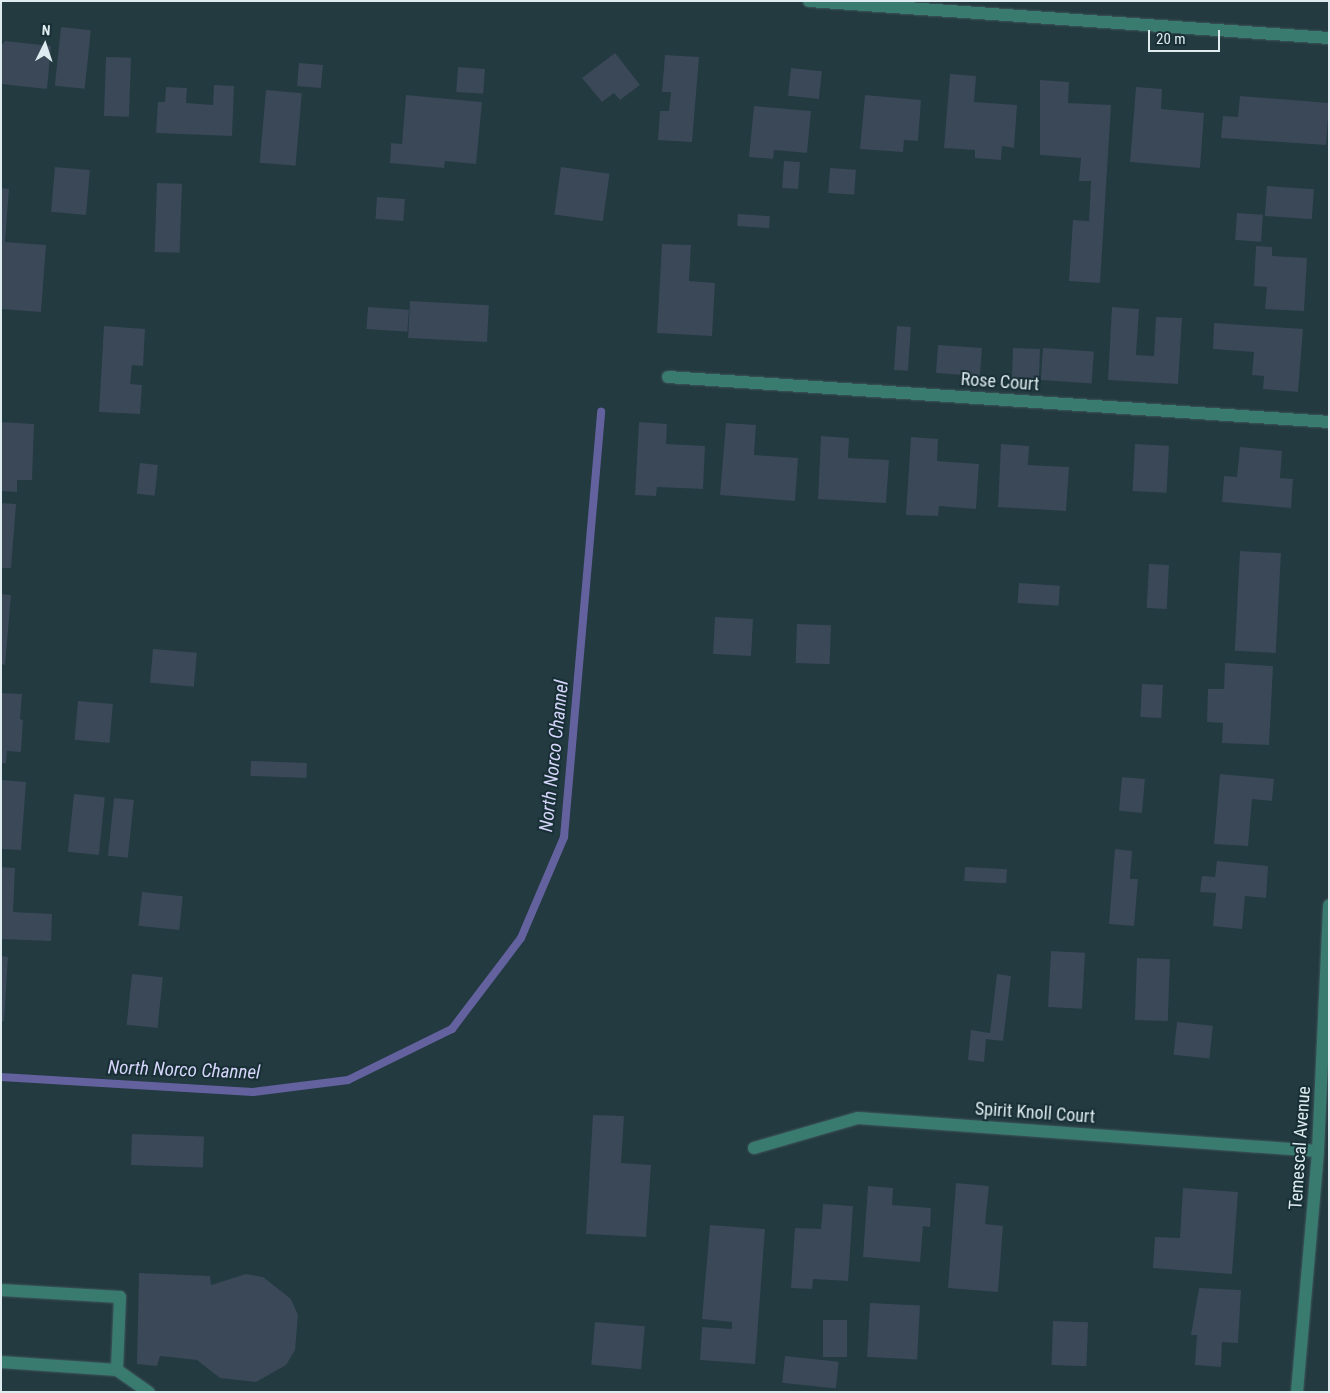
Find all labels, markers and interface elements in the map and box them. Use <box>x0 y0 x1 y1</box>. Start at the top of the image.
north arrow <box>20 20 70 70</box>
scale bar <box>1150 20 1222 52</box>
text: N <box>41 22 51 38</box>
text: 20 m <box>1156 30 1186 48</box>
street label: Rose Court <box>960 368 1040 396</box>
water label: North Norco Channel <box>535 679 573 833</box>
water label: North Norco Channel <box>107 1056 261 1084</box>
street label: Temescal Avenue <box>1285 1085 1315 1211</box>
street label: Spirit Knoll Court <box>974 1098 1096 1128</box>

